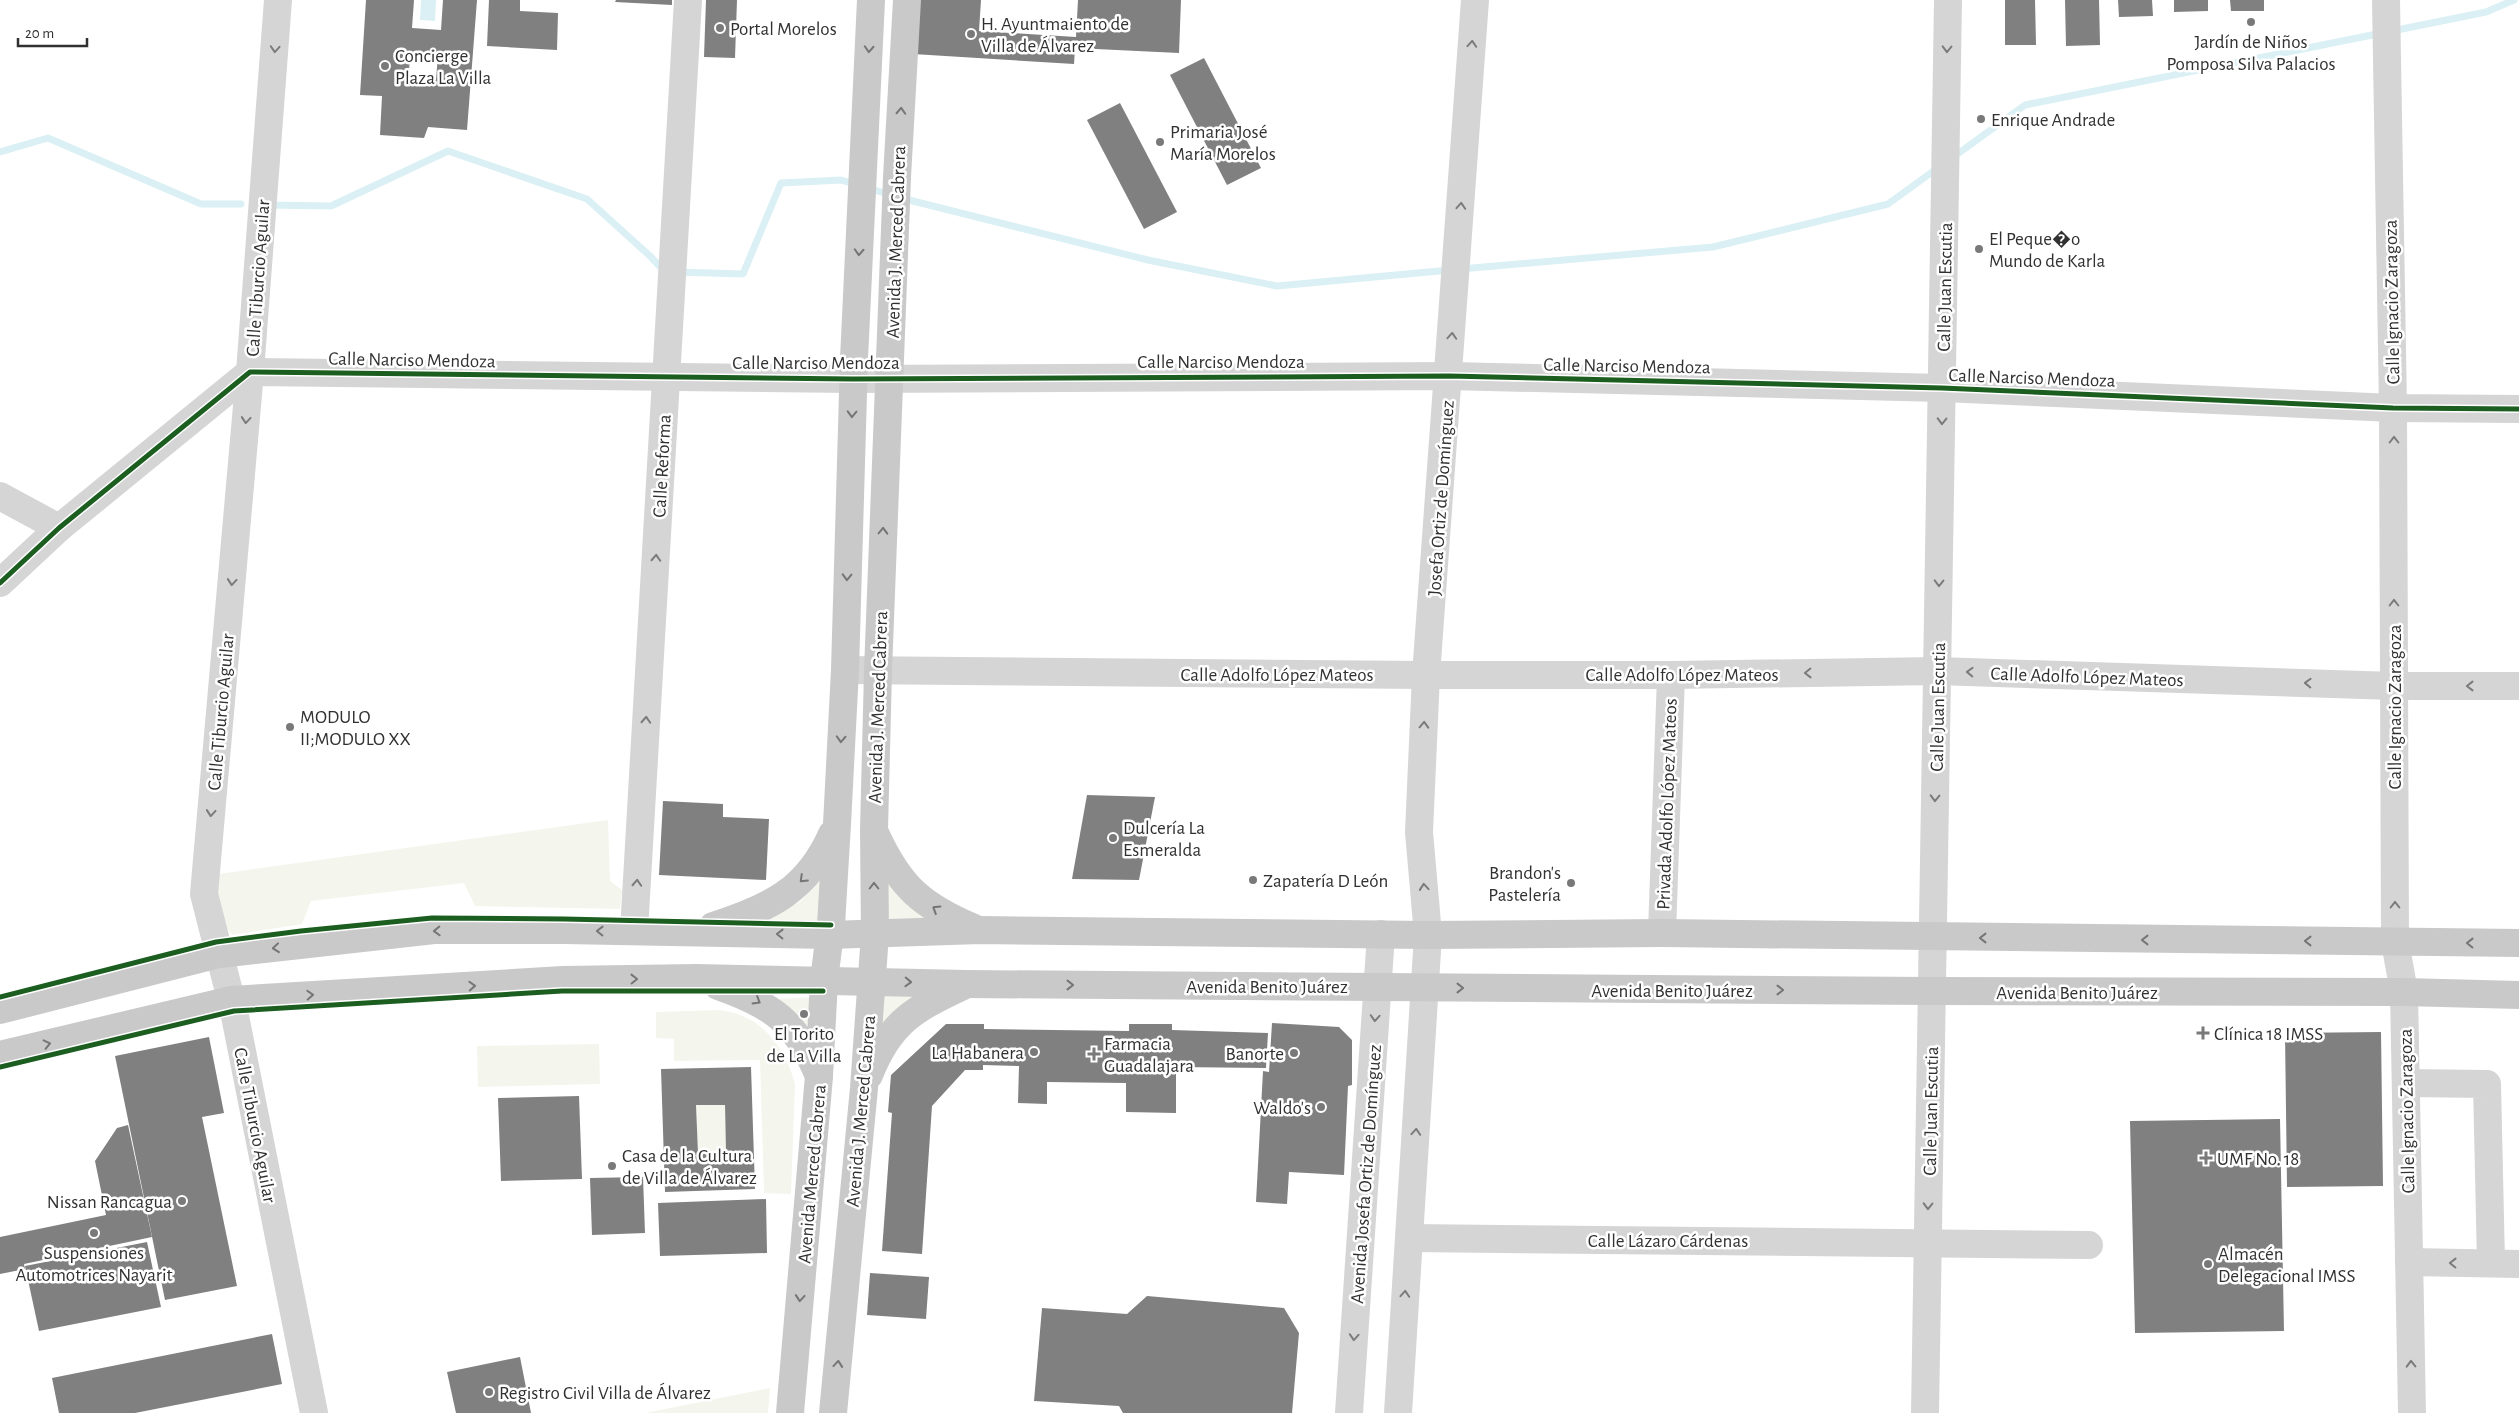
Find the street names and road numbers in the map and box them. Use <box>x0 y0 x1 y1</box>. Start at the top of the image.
street label: Avenida J. Merced Cabrera <box>884 145 909 339</box>
street label: Calle Tiburcio Aguilar <box>244 199 273 357</box>
street label: Calle Ignacio Zaragoza <box>2382 219 2403 385</box>
street label: Calle Juan Escutia <box>1935 222 1956 352</box>
street label: Calle Narciso Mendoza <box>328 350 496 371</box>
street label: Calle Narciso Mendoza <box>1137 353 1305 372</box>
street label: Calle Narciso Mendoza <box>732 354 900 373</box>
street label: Calle Narciso Mendoza <box>1543 356 1711 377</box>
street label: Calle Narciso Mendoza <box>1948 366 2116 391</box>
street label: Josefa Ortiz de Domínguez <box>1425 399 1458 597</box>
street label: Calle Reforma <box>650 414 675 518</box>
street label: Avenida J. Merced Cabrera <box>866 610 891 804</box>
street label: Calle Ignacio Zaragoza <box>2386 624 2405 790</box>
street label: Calle Tiburcio Aguilar <box>205 633 238 791</box>
street label: Calle Juan Escutia <box>1928 642 1949 772</box>
street label: Calle Adolfo López Mateos <box>1990 665 2184 690</box>
street label: Calle Adolfo López Mateos <box>1180 666 1374 685</box>
street label: Calle Adolfo López Mateos <box>1585 666 1779 685</box>
street label: Privada Adolfo López Mateos <box>1654 698 1681 910</box>
street label: Avenida Benito Juárez <box>1186 978 1348 997</box>
street label: Avenida Benito Juárez <box>1591 982 1753 1001</box>
street label: Avenida Benito Juárez <box>1996 984 2158 1003</box>
street label: Avenida J. Merced Cabrera <box>844 1014 879 1208</box>
street label: Calle Ignacio Zaragoza <box>2397 1028 2418 1194</box>
street label: Avenida Josefa Ortiz de Domínguez <box>1348 1044 1385 1304</box>
street label: Calle Tiburcio Aguilar <box>230 1046 279 1204</box>
street label: Calle Juan Escutia <box>1921 1046 1942 1176</box>
street label: Avenida Merced Cabrera <box>795 1084 830 1264</box>
street label: Calle Lázaro Cárdenas <box>1588 1232 1748 1251</box>

